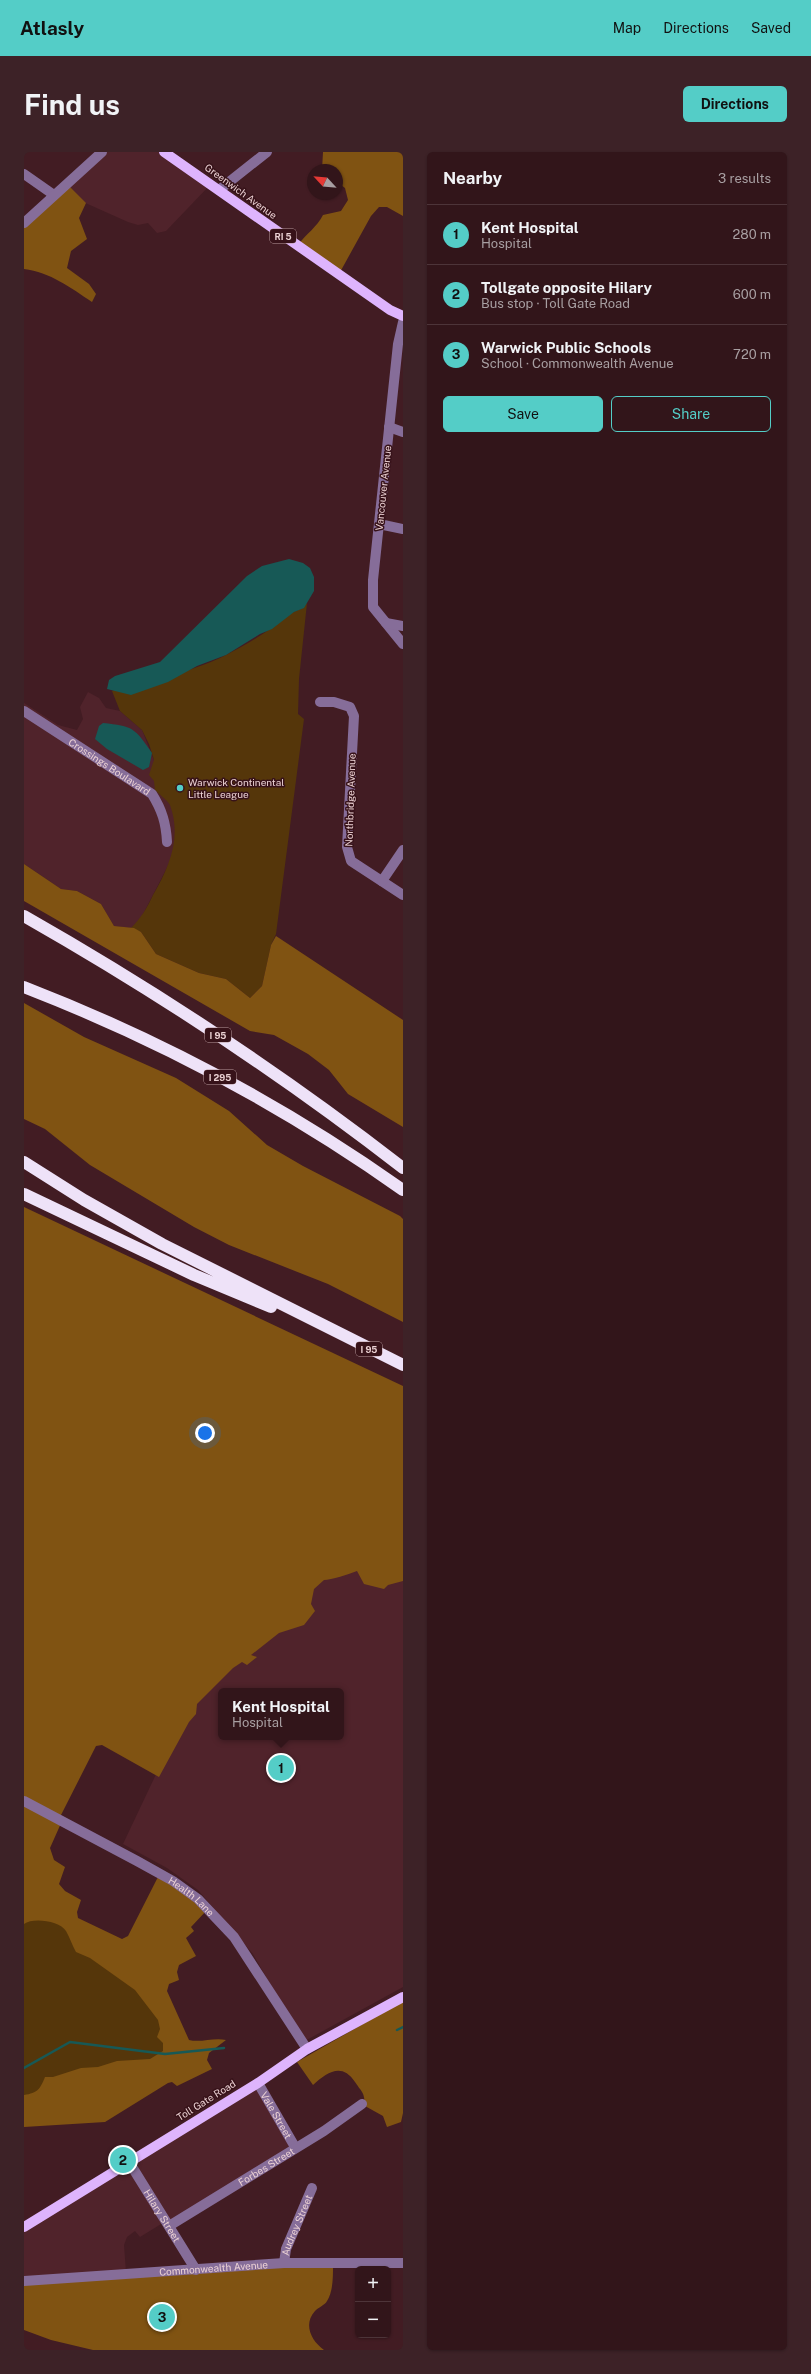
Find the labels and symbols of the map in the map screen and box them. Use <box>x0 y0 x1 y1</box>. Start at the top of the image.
street label: Greenwich Avenue <box>203 161 280 221</box>
north arrow <box>307 164 343 200</box>
road number: RI 5 <box>270 229 296 243</box>
street label: Vancouver Avenue <box>373 444 393 531</box>
street label: Crossings Boulavard <box>66 736 153 797</box>
street label: Northbridge Avenue <box>342 753 358 847</box>
place label: Warwick Continental Little League <box>188 776 284 800</box>
marker: Warwick Continental Little League <box>175 783 185 793</box>
road number: I 95 <box>205 1028 231 1042</box>
road number: I 295 <box>204 1070 236 1084</box>
road number: I 95 <box>356 1342 382 1356</box>
your location <box>195 1423 215 1443</box>
pin: 1 <box>268 1753 294 1783</box>
street label: Health Lane <box>166 1874 217 1919</box>
street label: Toll Gate Road <box>174 2077 238 2123</box>
street label: Vale Street <box>258 2090 295 2141</box>
pin: 2 <box>110 2145 136 2175</box>
street label: Forbes Street <box>236 2145 297 2188</box>
street label: Hilary Street <box>141 2187 183 2244</box>
street label: Audrey Street <box>279 2193 315 2257</box>
street label: Commonwealth Avenue <box>159 2258 269 2278</box>
pin: 3 <box>149 2302 175 2332</box>

